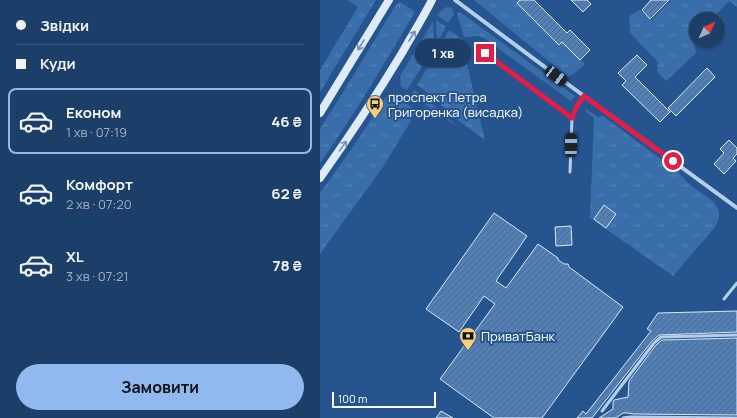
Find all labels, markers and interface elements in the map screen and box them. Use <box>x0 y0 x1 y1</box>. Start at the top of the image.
north arrow <box>689 12 725 48</box>
map controls <box>689 12 725 48</box>
text: Звідки <box>40 15 89 36</box>
one-way arrow <box>408 30 416 42</box>
one-way arrow <box>357 39 365 51</box>
callout: 1 хв <box>415 39 471 67</box>
text: 1 хв <box>432 44 454 62</box>
route end <box>476 44 494 62</box>
text: Куди <box>40 53 76 74</box>
car <box>543 64 569 88</box>
place label: проспект Петра Григоренка (висадка) <box>388 88 523 121</box>
bus stop icon: проспект Петра Григоренка (висадка) <box>365 94 385 119</box>
text: Економ <box>66 102 121 123</box>
icon: car <box>18 103 54 139</box>
text: 46 ₴ <box>271 111 302 132</box>
text: 1 хв · 07:19 <box>66 123 127 141</box>
car <box>565 133 577 157</box>
one-way arrow <box>339 141 347 152</box>
route start <box>664 152 682 170</box>
text: Комфорт <box>66 174 133 195</box>
icon: car <box>18 175 54 211</box>
text: 62 ₴ <box>271 183 302 204</box>
text: 2 хв · 07:20 <box>66 195 132 213</box>
text: XL <box>66 246 84 267</box>
icon: car <box>18 247 54 283</box>
text: 78 ₴ <box>272 255 302 276</box>
text: 3 хв · 07:21 <box>66 267 129 285</box>
bank icon: ПриватБанк <box>458 326 478 351</box>
place label: ПриватБанк <box>481 327 556 345</box>
button: Замовити <box>16 364 304 410</box>
scale bar <box>332 390 436 409</box>
text: 100 m <box>338 391 367 406</box>

